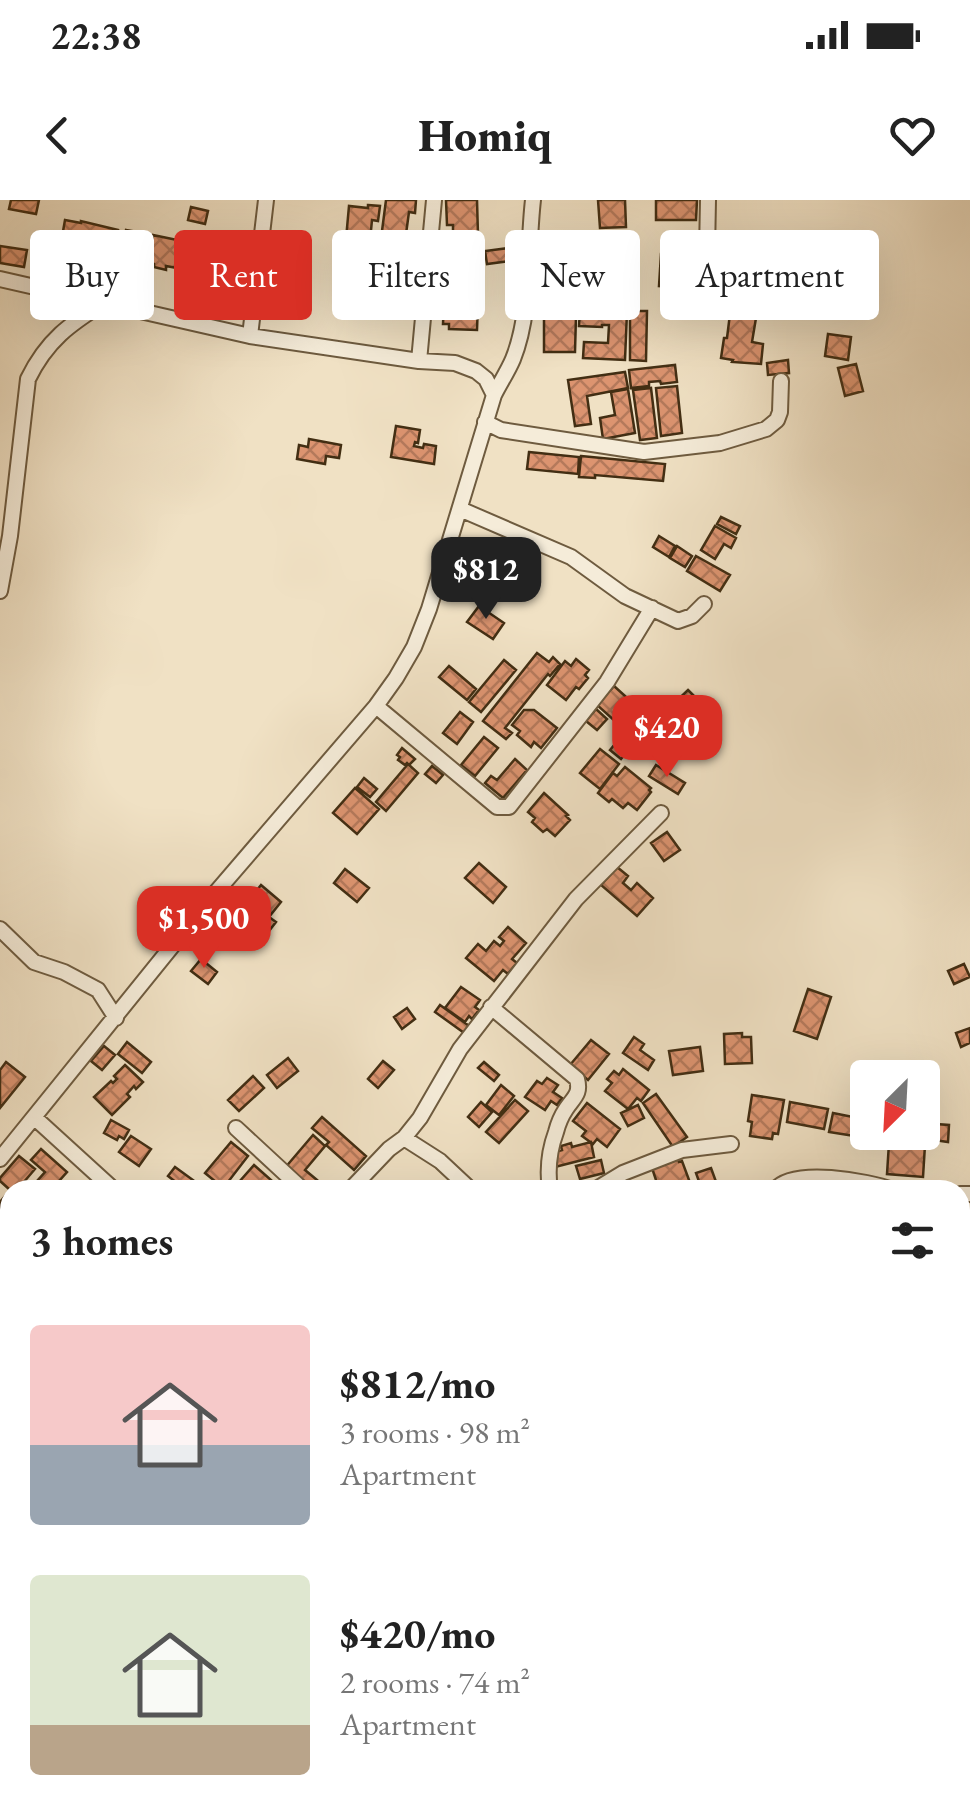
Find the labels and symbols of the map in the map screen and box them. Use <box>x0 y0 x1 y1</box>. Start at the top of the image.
pin: $812 <box>427 537 545 622</box>
pin: $420 <box>608 695 726 780</box>
pin: $1,500 <box>123 886 285 971</box>
north arrow <box>850 1060 940 1150</box>

